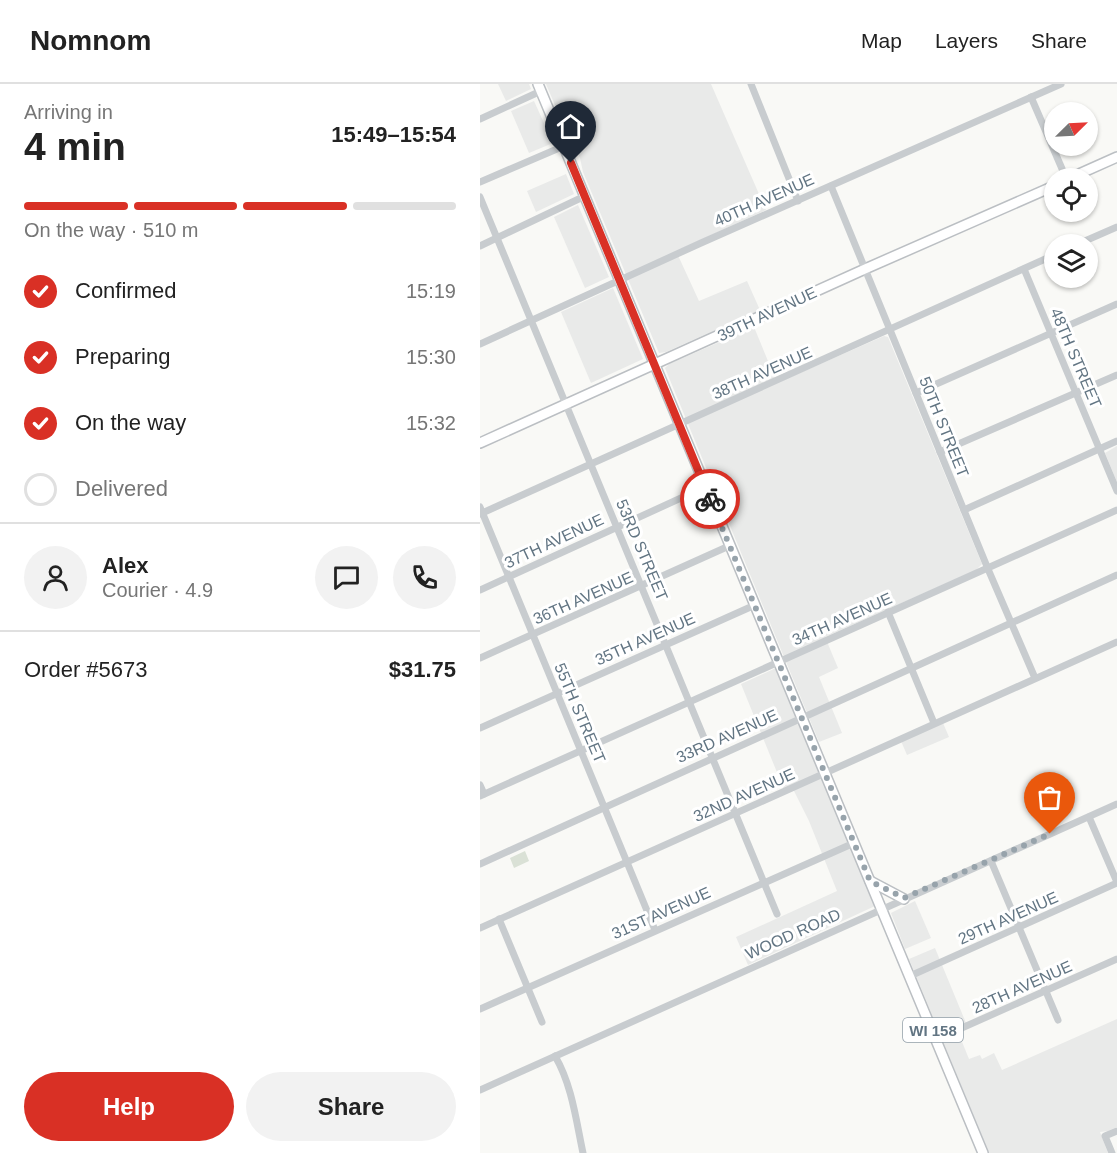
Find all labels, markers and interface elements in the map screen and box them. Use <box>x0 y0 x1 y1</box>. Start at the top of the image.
text: Nomnom <box>30 25 151 56</box>
text: Map <box>861 29 902 52</box>
text: Layers <box>935 29 998 52</box>
text: Share <box>1031 29 1087 52</box>
text: Arriving in <box>24 101 113 123</box>
pin <box>545 101 596 163</box>
north arrow <box>1044 102 1098 156</box>
map controls <box>1044 102 1098 288</box>
icon: home <box>554 110 587 143</box>
text: 15:49–15:54 <box>331 122 456 147</box>
text: 4 min <box>24 125 126 168</box>
button: locate <box>1044 168 1098 222</box>
street label: 40TH AVENUE <box>712 170 816 230</box>
text: On the way · 510 m <box>24 219 199 241</box>
button: layers <box>1044 234 1098 288</box>
icon: check <box>24 275 57 308</box>
text: Confirmed <box>75 278 176 303</box>
text: 15:19 <box>406 280 456 302</box>
street label: 39TH AVENUE <box>715 284 819 344</box>
street label: 48TH STREET <box>1047 306 1105 411</box>
icon: check <box>24 341 57 374</box>
street label: 38TH AVENUE <box>710 343 814 403</box>
text: Preparing <box>75 344 170 369</box>
text: 15:30 <box>406 346 456 368</box>
street label: 50TH STREET <box>916 374 972 480</box>
icon: check <box>24 407 57 440</box>
text: On the way <box>75 410 186 435</box>
text: 15:32 <box>406 412 456 434</box>
courier <box>680 469 740 529</box>
text: Delivered <box>75 476 168 501</box>
icon: bike <box>694 483 727 516</box>
street label: 53RD STREET <box>613 497 671 603</box>
street label: 37TH AVENUE <box>502 511 606 571</box>
button: person <box>24 546 87 609</box>
button: chat <box>315 546 378 609</box>
button: phone <box>393 546 456 609</box>
text: Alex <box>102 553 148 578</box>
street label: 36TH AVENUE <box>531 568 635 628</box>
text: Courier · 4.9 <box>102 579 213 601</box>
street label: 34TH AVENUE <box>790 589 894 649</box>
street label: 35TH AVENUE <box>593 609 697 669</box>
text: Order #5673 <box>24 657 148 682</box>
text: $31.75 <box>389 657 456 682</box>
street label: 55TH STREET <box>551 661 609 766</box>
street label: 33RD AVENUE <box>674 706 780 766</box>
street label: 32ND AVENUE <box>691 765 797 825</box>
pin <box>1024 772 1075 834</box>
icon: bag <box>1033 781 1066 814</box>
street label: 31ST AVENUE <box>609 884 713 942</box>
street label: 29TH AVENUE <box>956 888 1060 948</box>
street label: WOOD ROAD <box>743 905 843 963</box>
street label: 28TH AVENUE <box>970 957 1074 1017</box>
road number: WI 158 <box>903 1018 963 1042</box>
button: Help <box>24 1072 234 1141</box>
button: Share <box>246 1072 456 1141</box>

